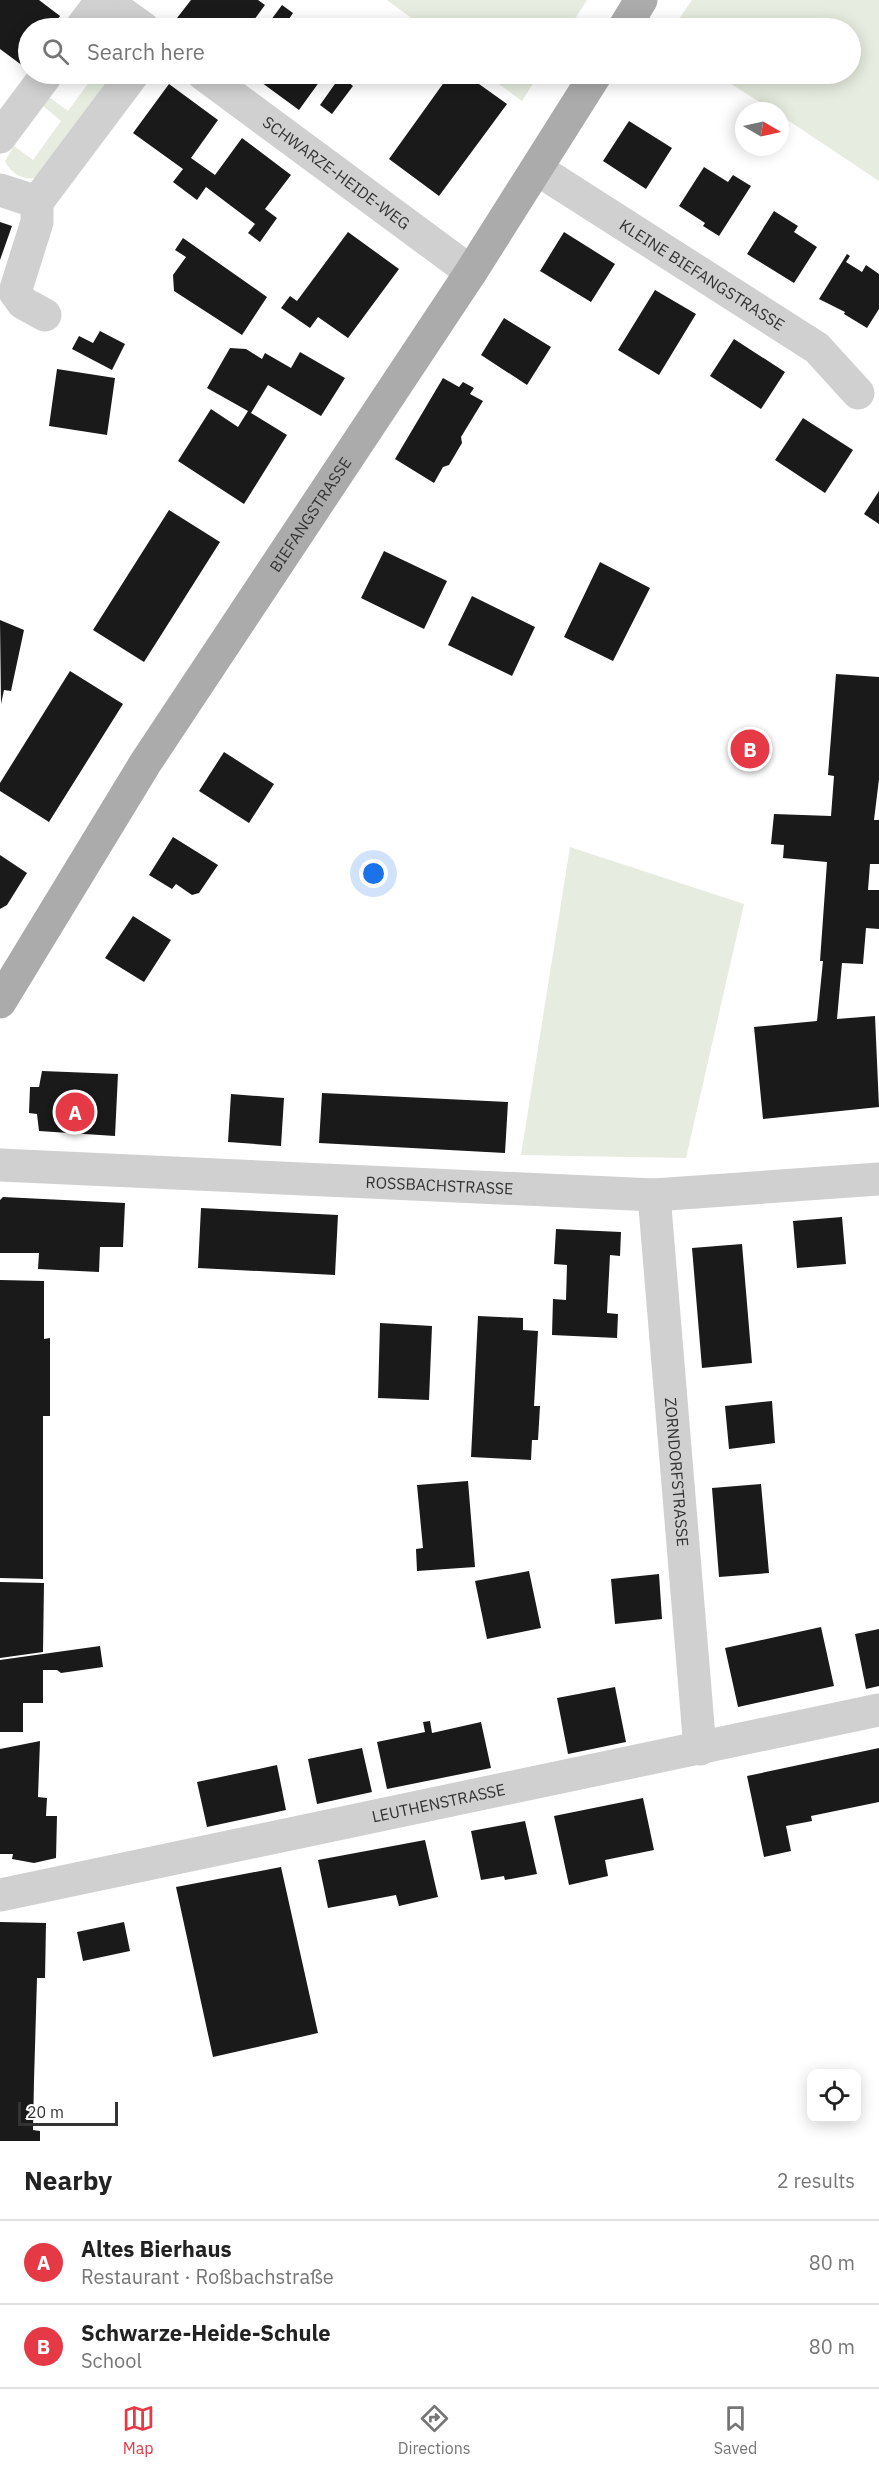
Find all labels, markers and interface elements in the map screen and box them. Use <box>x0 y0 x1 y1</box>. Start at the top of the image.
search box <box>18 18 861 84</box>
icon: search <box>39 35 72 68</box>
text: Search here <box>87 37 205 66</box>
north arrow <box>735 102 789 156</box>
street label: SCHWARZE-HEIDE-WEG <box>259 112 414 234</box>
street label: KLEINE BIEFANGSTRASSE <box>616 214 788 335</box>
street label: BIEFANGSTRASSE <box>265 453 355 576</box>
pin: B <box>730 726 770 771</box>
your location <box>359 859 388 888</box>
pin: A <box>56 1090 94 1134</box>
street label: ROSSBACHSTRASSE <box>365 1172 514 1199</box>
street label: ZORNDORFSTRASSE <box>661 1397 693 1547</box>
street label: LEUTHENSTRASSE <box>370 1779 507 1827</box>
map controls <box>807 2069 861 2123</box>
button: locate <box>807 2069 861 2123</box>
scale bar <box>18 2099 118 2126</box>
text: 20 m <box>27 2102 64 2122</box>
text: Nearby <box>24 2163 112 2197</box>
text: 2 results <box>777 2167 855 2194</box>
text: Altes Bierhaus <box>81 2234 232 2263</box>
text: A <box>37 2249 50 2276</box>
text: 80 m <box>809 2249 855 2276</box>
text: Restaurant · Roßbachstraße <box>81 2263 334 2290</box>
text: Schwarze-Heide-Schule <box>81 2318 331 2347</box>
text: B <box>37 2333 50 2360</box>
text: 80 m <box>809 2333 855 2360</box>
text: School <box>81 2347 142 2374</box>
tab: Map <box>122 2402 155 2458</box>
tab: Directions <box>398 2402 471 2458</box>
tab: Saved <box>714 2402 757 2458</box>

